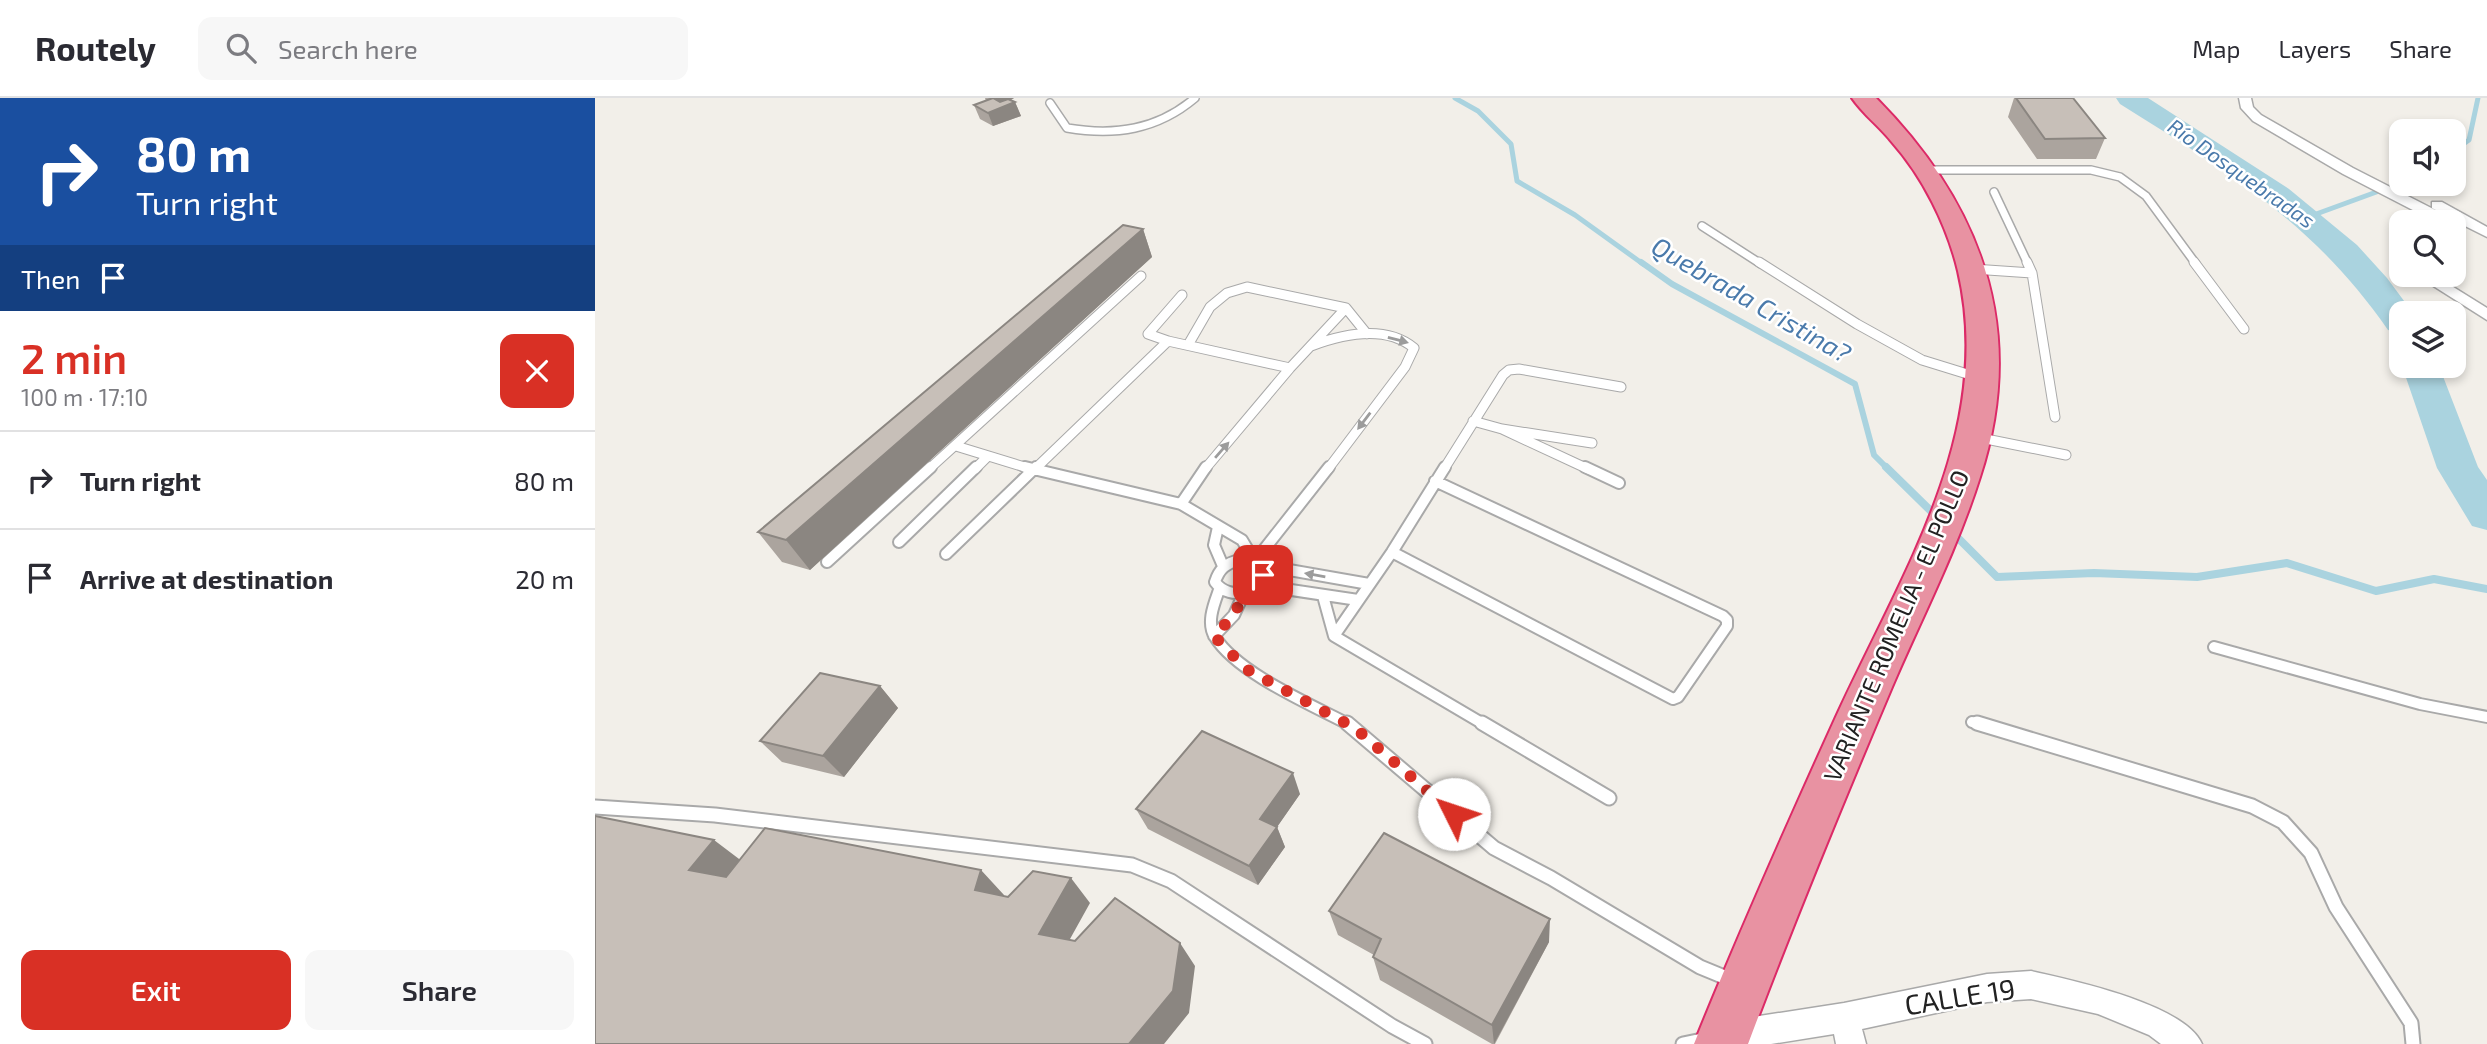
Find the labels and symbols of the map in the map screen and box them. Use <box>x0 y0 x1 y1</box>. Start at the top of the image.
water label: Río Dosquebradas <box>2164 113 2320 233</box>
water label: Quebrada Cristina? <box>1646 229 1858 370</box>
one-way arrow <box>1387 335 1408 345</box>
one-way arrow <box>1357 412 1371 430</box>
one-way arrow <box>1214 441 1229 458</box>
street label: VARIANTE ROMELIA - EL POLLO <box>1817 465 1974 785</box>
pin <box>1233 545 1293 605</box>
one-way arrow <box>1304 569 1326 580</box>
position arrow <box>1417 777 1491 851</box>
street label: CALLE 19 <box>1902 971 2017 1022</box>

